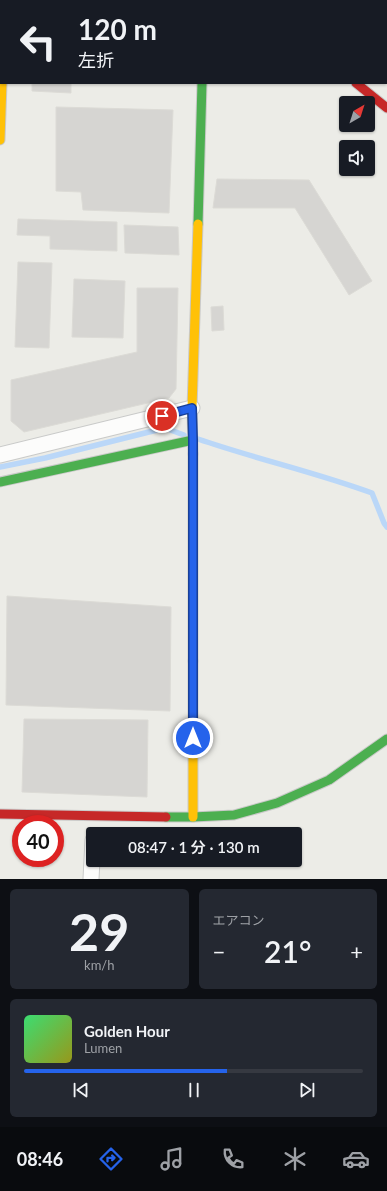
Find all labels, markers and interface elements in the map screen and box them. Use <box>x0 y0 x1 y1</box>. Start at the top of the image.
text: 120 m <box>78 12 157 46</box>
icon: left <box>12 16 64 68</box>
text: 左折 <box>78 49 114 71</box>
north arrow <box>339 96 375 132</box>
map controls <box>339 96 375 176</box>
button: sound <box>339 140 375 176</box>
pin <box>145 399 179 433</box>
icon: arrive <box>151 405 173 427</box>
position arrow <box>172 717 214 759</box>
speed limit sign: 40 <box>12 815 64 867</box>
text: 08:47 · 1 分 · 130 m <box>128 838 260 856</box>
text: 29 <box>69 900 129 962</box>
text: エアコン <box>213 912 265 928</box>
text: 21° <box>264 933 311 969</box>
text: − <box>213 938 225 965</box>
text: + <box>350 938 363 965</box>
text: km/h <box>84 957 114 973</box>
text: Golden Hour <box>84 1022 170 1040</box>
text: Lumen <box>84 1040 122 1056</box>
icon: previous <box>70 1079 92 1101</box>
icon: pause <box>183 1079 205 1101</box>
icon: next <box>296 1079 318 1101</box>
icon: directions <box>97 1145 125 1173</box>
icon: music <box>158 1145 186 1173</box>
icon: phone <box>219 1145 247 1173</box>
icon: climate <box>281 1145 309 1173</box>
icon: car <box>342 1145 370 1173</box>
text: 08:46 <box>17 1148 63 1170</box>

